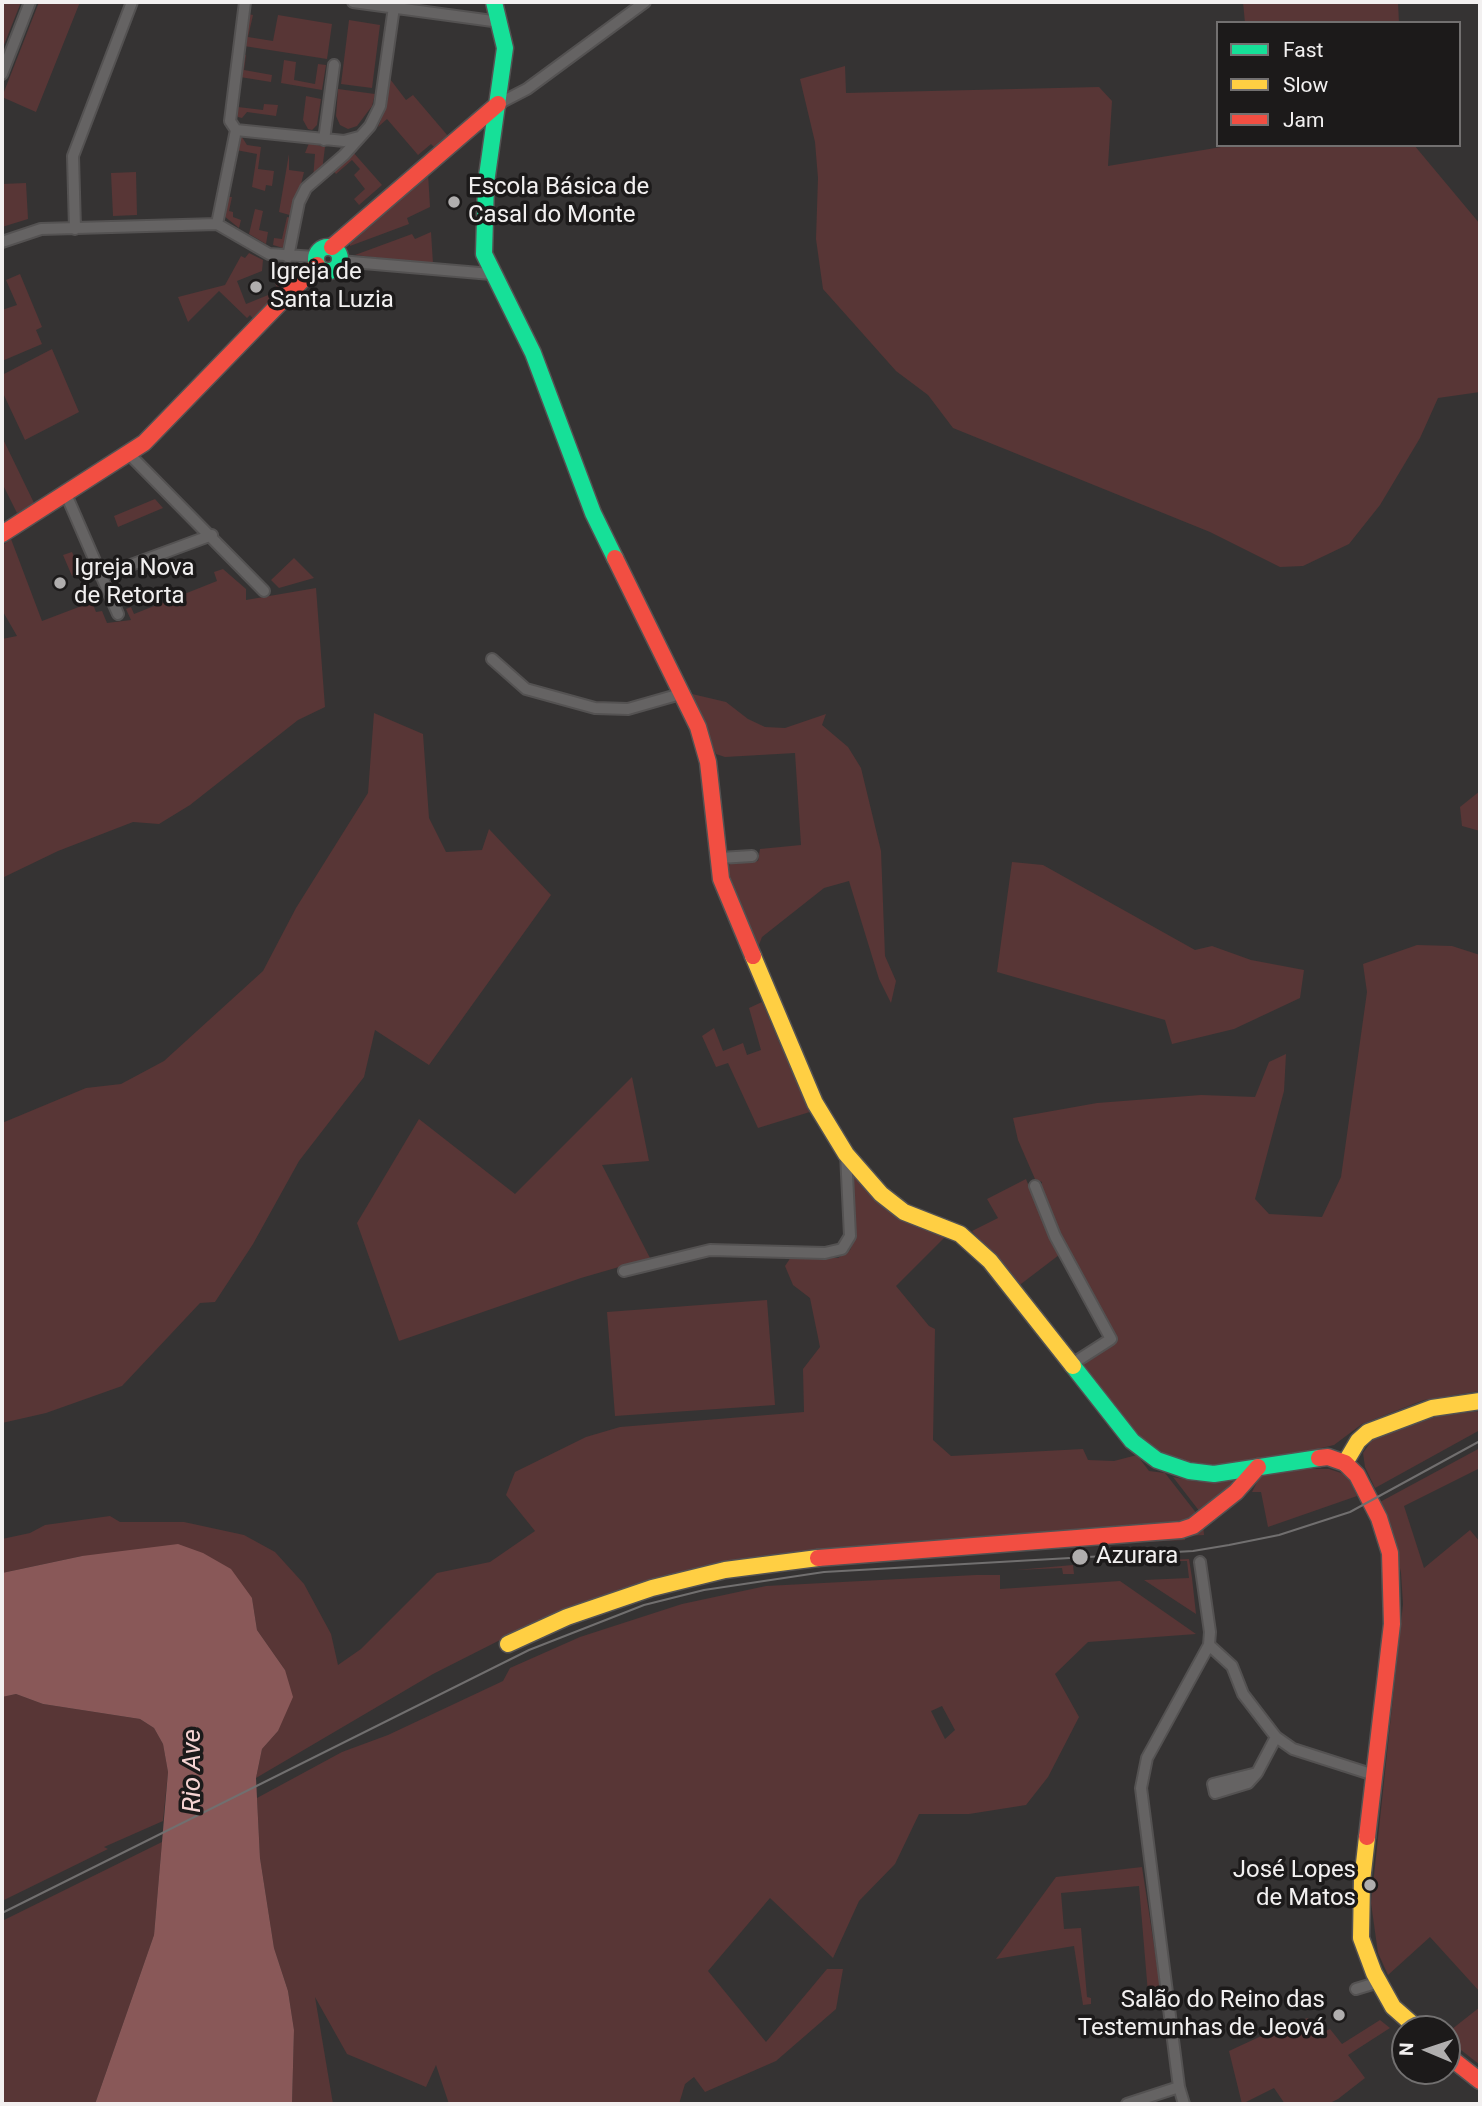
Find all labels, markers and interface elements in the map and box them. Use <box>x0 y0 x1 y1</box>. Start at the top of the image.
legend <box>1216 21 1461 147</box>
text: Fast <box>1283 38 1323 62</box>
text: Slow <box>1283 73 1328 97</box>
text: Jam <box>1283 108 1324 132</box>
place label: Escola Básica de Casal do Monte <box>468 174 649 230</box>
marker: Escola Básica de Casal do Monte <box>446 194 462 210</box>
place label: Igreja de Santa Luzia <box>270 259 394 315</box>
marker: Igreja de Santa Luzia <box>248 279 264 295</box>
place label: Igreja Nova de Retorta <box>74 555 195 611</box>
marker: Igreja Nova de Retorta <box>52 575 68 591</box>
place label: Azurara <box>1096 1543 1178 1571</box>
marker: Azurara <box>1070 1547 1090 1567</box>
water label: Rio Ave <box>177 1729 209 1813</box>
place label: José Lopes de Matos <box>1233 1857 1356 1913</box>
marker: José Lopes de Matos <box>1362 1877 1378 1893</box>
place label: Salão do Reino das Testemunhas de Jeová <box>1078 1987 1325 2043</box>
marker: Salão do Reino das Testemunhas de Jeová <box>1331 2007 1347 2023</box>
north arrow <box>1391 2015 1461 2085</box>
text: N <box>1395 2042 1418 2056</box>

